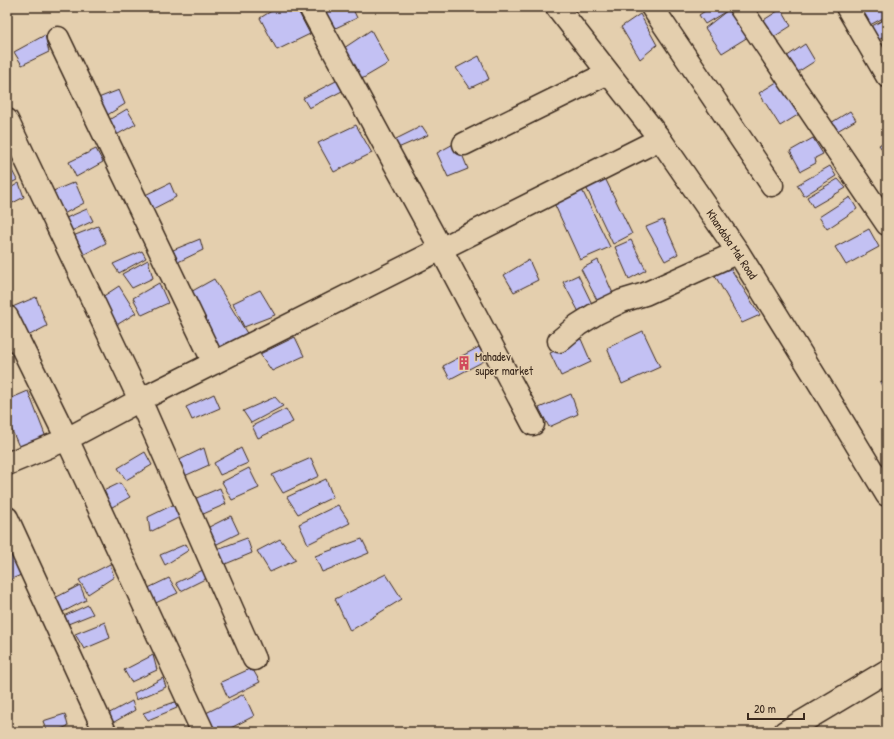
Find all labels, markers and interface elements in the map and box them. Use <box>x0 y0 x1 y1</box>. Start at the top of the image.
street label: Khandoba Mal Road <box>702 206 762 283</box>
place label: Mahadev super market <box>475 348 534 379</box>
building icon: Mahadev super market <box>456 355 472 371</box>
scale bar <box>748 695 804 721</box>
text: 20 m <box>754 700 776 717</box>

